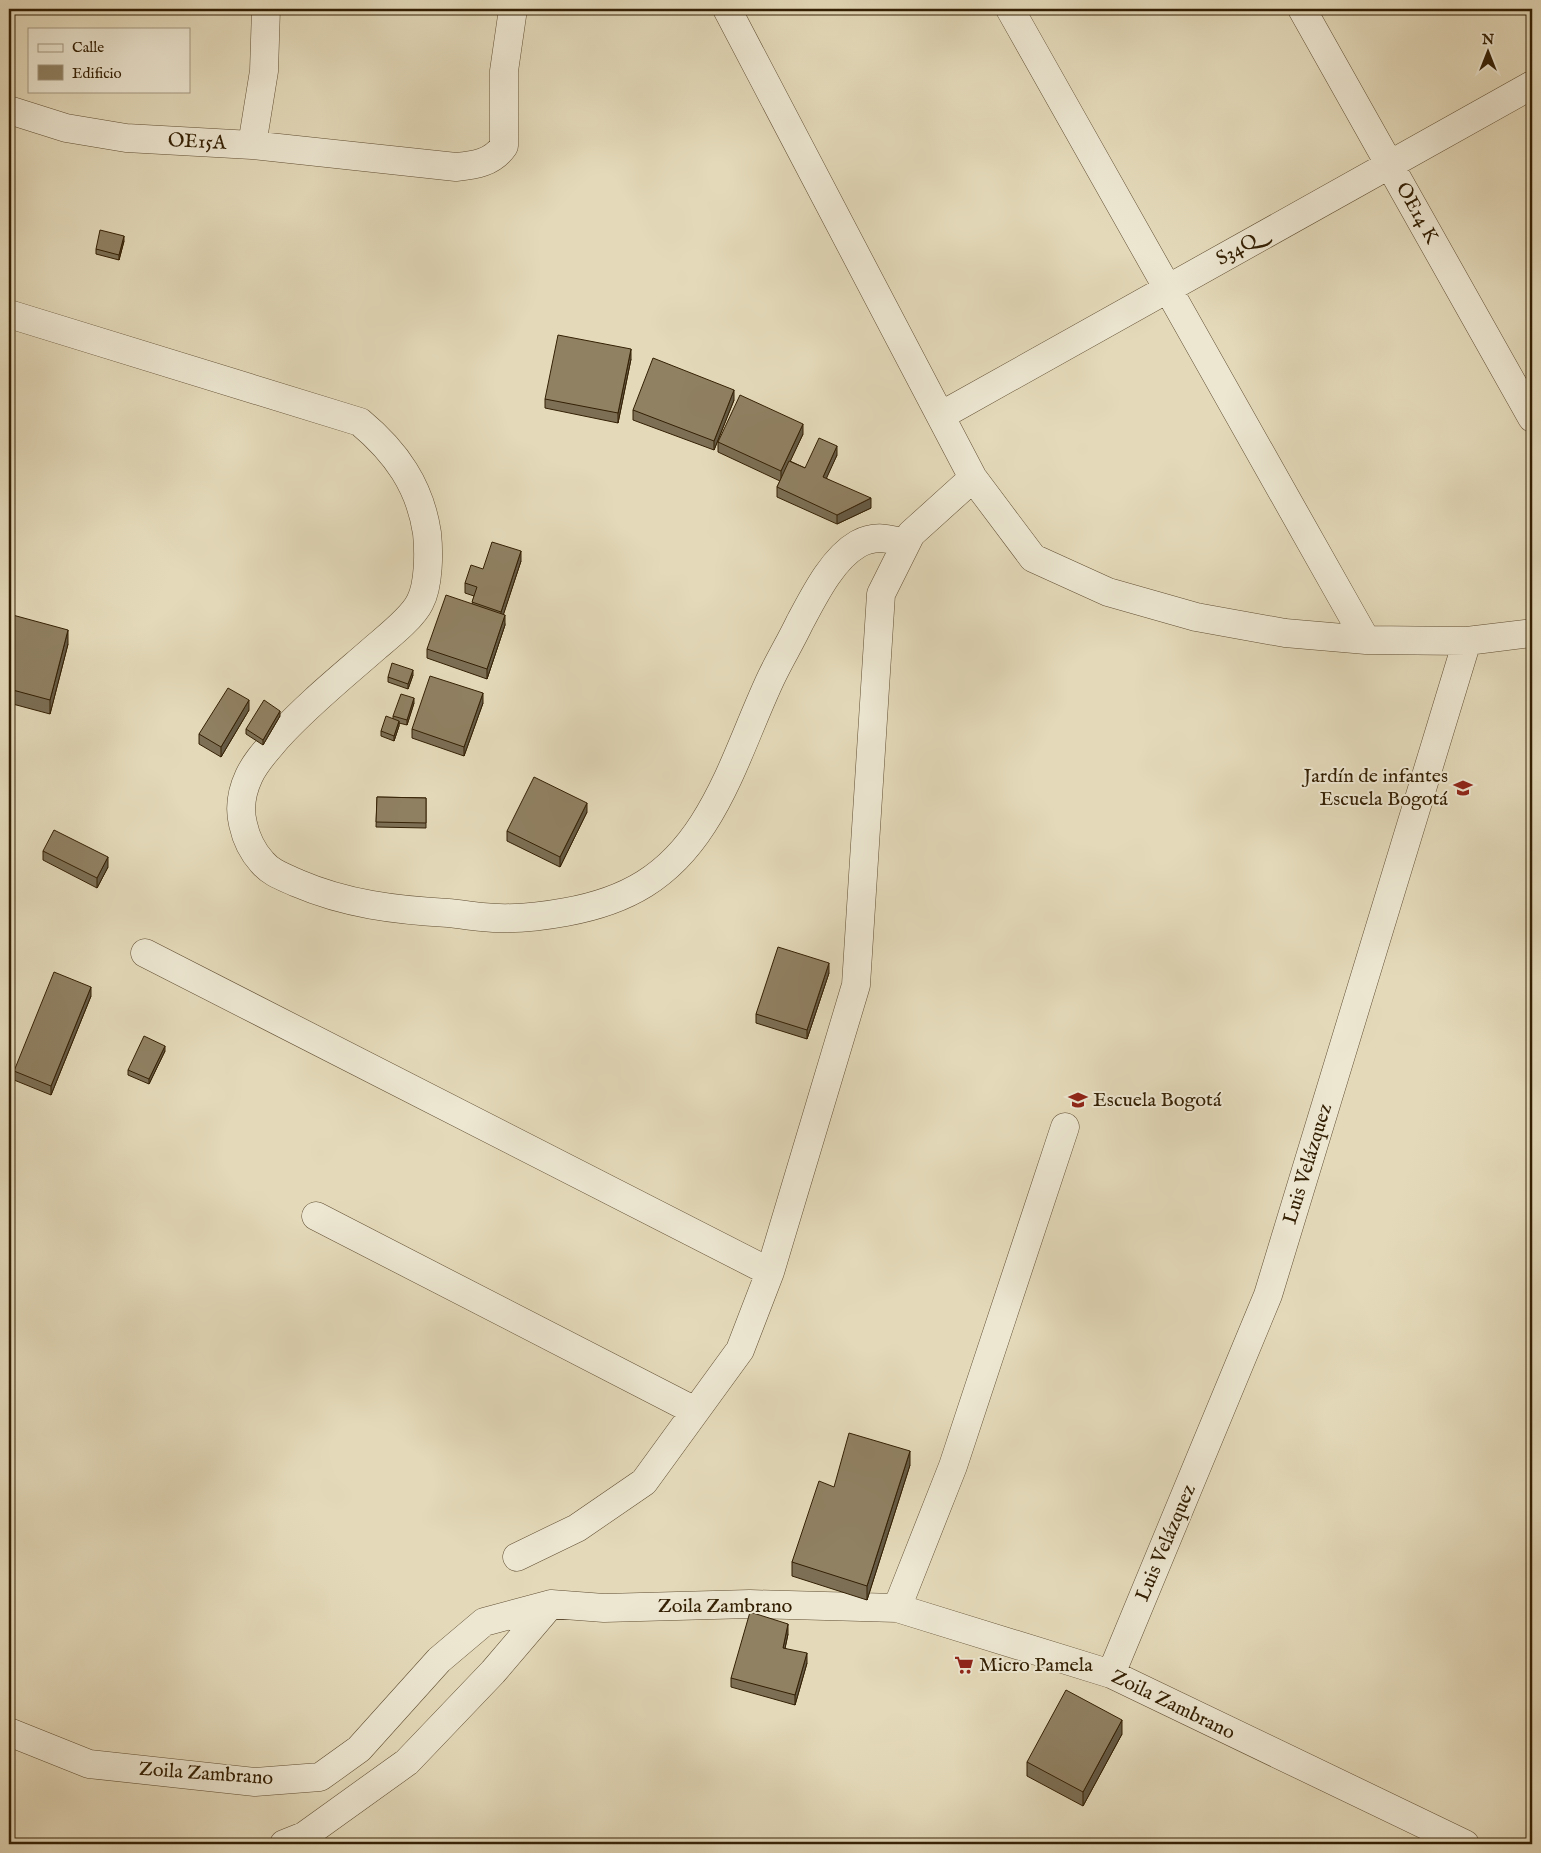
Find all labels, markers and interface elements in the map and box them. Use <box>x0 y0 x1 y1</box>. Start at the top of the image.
legend <box>28 28 190 92</box>
north arrow <box>1464 28 1514 78</box>
text: N <box>1481 31 1494 49</box>
text: Calle <box>72 38 104 57</box>
text: Edificio <box>72 64 122 83</box>
street label: OE15A <box>167 128 227 156</box>
street label: OE14 K <box>1390 178 1444 249</box>
street label: S34Q <box>1212 221 1275 272</box>
place label: Jardín de infantes Escuela Bogotá <box>1302 764 1448 812</box>
school or university icon: Jardín de infantes Escuela Bogotá <box>1452 777 1474 799</box>
place label: Escuela Bogotá <box>1093 1088 1222 1113</box>
school or university icon: Escuela Bogotá <box>1067 1089 1089 1111</box>
street label: Luis Velázquez <box>1278 1101 1338 1227</box>
street label: Luis Velázquez <box>1130 1481 1202 1605</box>
street label: Zoila Zambrano <box>658 1594 793 1619</box>
place label: Micro Pamela <box>979 1653 1093 1678</box>
supermarket icon: Micro Pamela <box>953 1654 975 1676</box>
street label: Zoila Zambrano <box>1107 1664 1239 1746</box>
street label: Zoila Zambrano <box>138 1757 274 1791</box>

